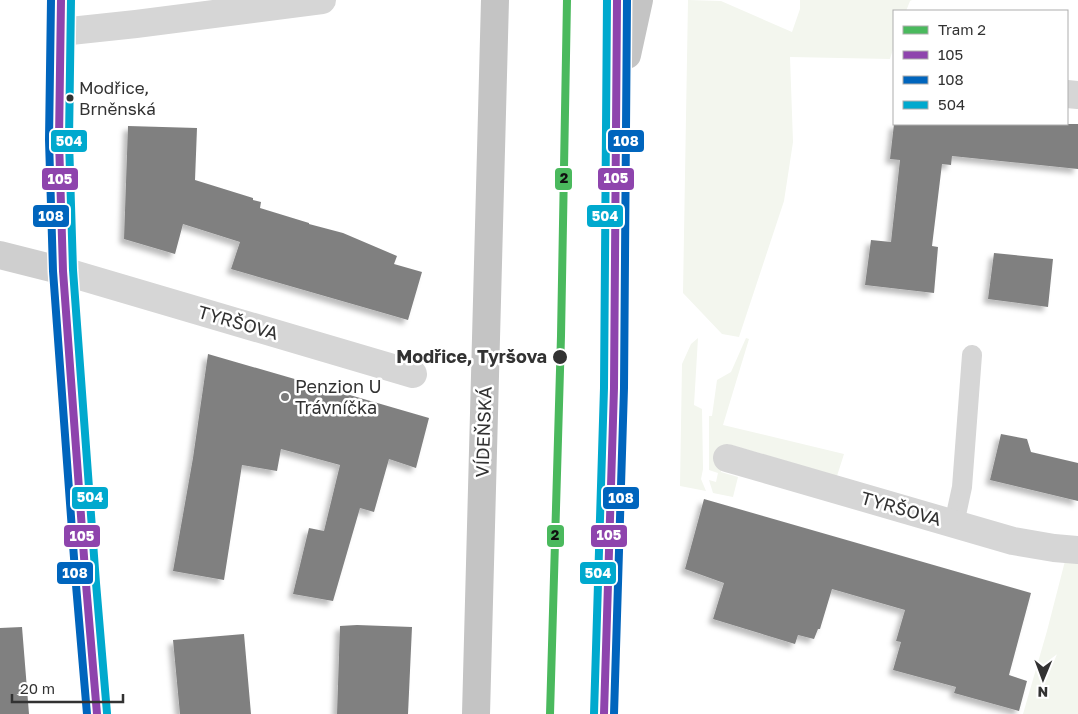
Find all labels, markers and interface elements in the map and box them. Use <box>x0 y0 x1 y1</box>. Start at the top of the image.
legend <box>893 10 1068 125</box>
text: Tram 2 <box>938 20 986 38</box>
text: 105 <box>938 45 963 63</box>
text: 108 <box>938 70 964 88</box>
place label: Modřice, Brněnská <box>79 77 156 119</box>
marker: Modřice, Brněnská <box>65 93 75 103</box>
text: 504 <box>938 95 965 113</box>
line badge: 504 <box>50 129 88 153</box>
line badge: 108 <box>607 129 645 153</box>
text: 504 <box>56 132 82 149</box>
text: 108 <box>613 132 639 149</box>
line badge: 105 <box>41 167 79 191</box>
line badge: 2 <box>554 167 573 191</box>
line badge: 105 <box>597 167 635 191</box>
text: 2 <box>560 169 569 186</box>
text: 105 <box>604 169 629 186</box>
text: 105 <box>48 170 73 187</box>
line badge: 108 <box>32 204 70 228</box>
line badge: 504 <box>586 204 624 228</box>
text: 108 <box>38 207 64 224</box>
text: 504 <box>592 207 618 224</box>
street label: TYRŠOVA <box>196 300 281 344</box>
place label: Modřice, Tyršova <box>396 345 547 367</box>
marker: Modřice, Tyršova <box>551 348 569 366</box>
place label: Penzion U Trávníčka <box>295 375 382 418</box>
street label: VÍDEŇSKÁ <box>470 386 496 478</box>
marker: Penzion U Trávníčka <box>279 391 291 403</box>
line badge: 504 <box>71 486 109 510</box>
line badge: 108 <box>602 486 640 510</box>
street label: TYRŠOVA <box>859 486 944 530</box>
text: 504 <box>77 488 103 505</box>
text: 108 <box>608 489 634 506</box>
line badge: 105 <box>63 524 101 548</box>
line badge: 2 <box>546 524 565 548</box>
line badge: 105 <box>590 524 628 548</box>
text: 2 <box>551 526 560 543</box>
text: 105 <box>597 526 622 543</box>
text: 105 <box>70 527 95 544</box>
line badge: 108 <box>56 561 94 585</box>
line badge: 504 <box>579 561 617 585</box>
text: 108 <box>62 564 88 581</box>
text: 504 <box>585 564 611 581</box>
north arrow <box>1018 654 1068 704</box>
scale bar <box>12 672 124 704</box>
text: 20 m <box>20 679 55 697</box>
text: N <box>1037 684 1048 701</box>

